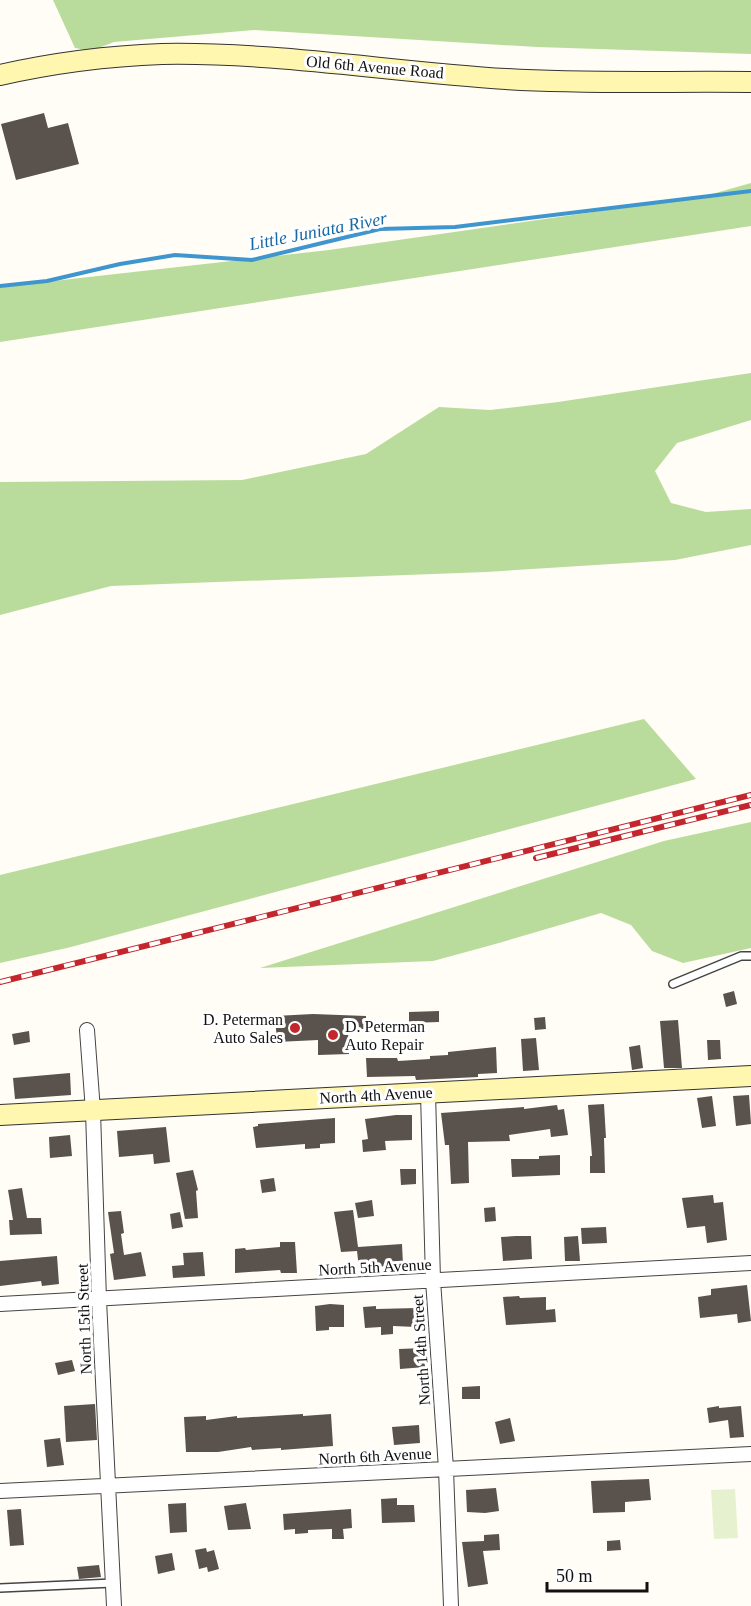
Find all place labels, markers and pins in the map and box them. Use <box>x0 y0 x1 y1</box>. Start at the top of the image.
place label: D. Peterman Auto Sales <box>203 1011 283 1046</box>
place label: D. Peterman Auto Repair <box>345 1018 425 1054</box>
marker: D. Peterman Auto Sales <box>288 1021 302 1035</box>
marker: D. Peterman Auto Repair <box>326 1028 340 1042</box>

